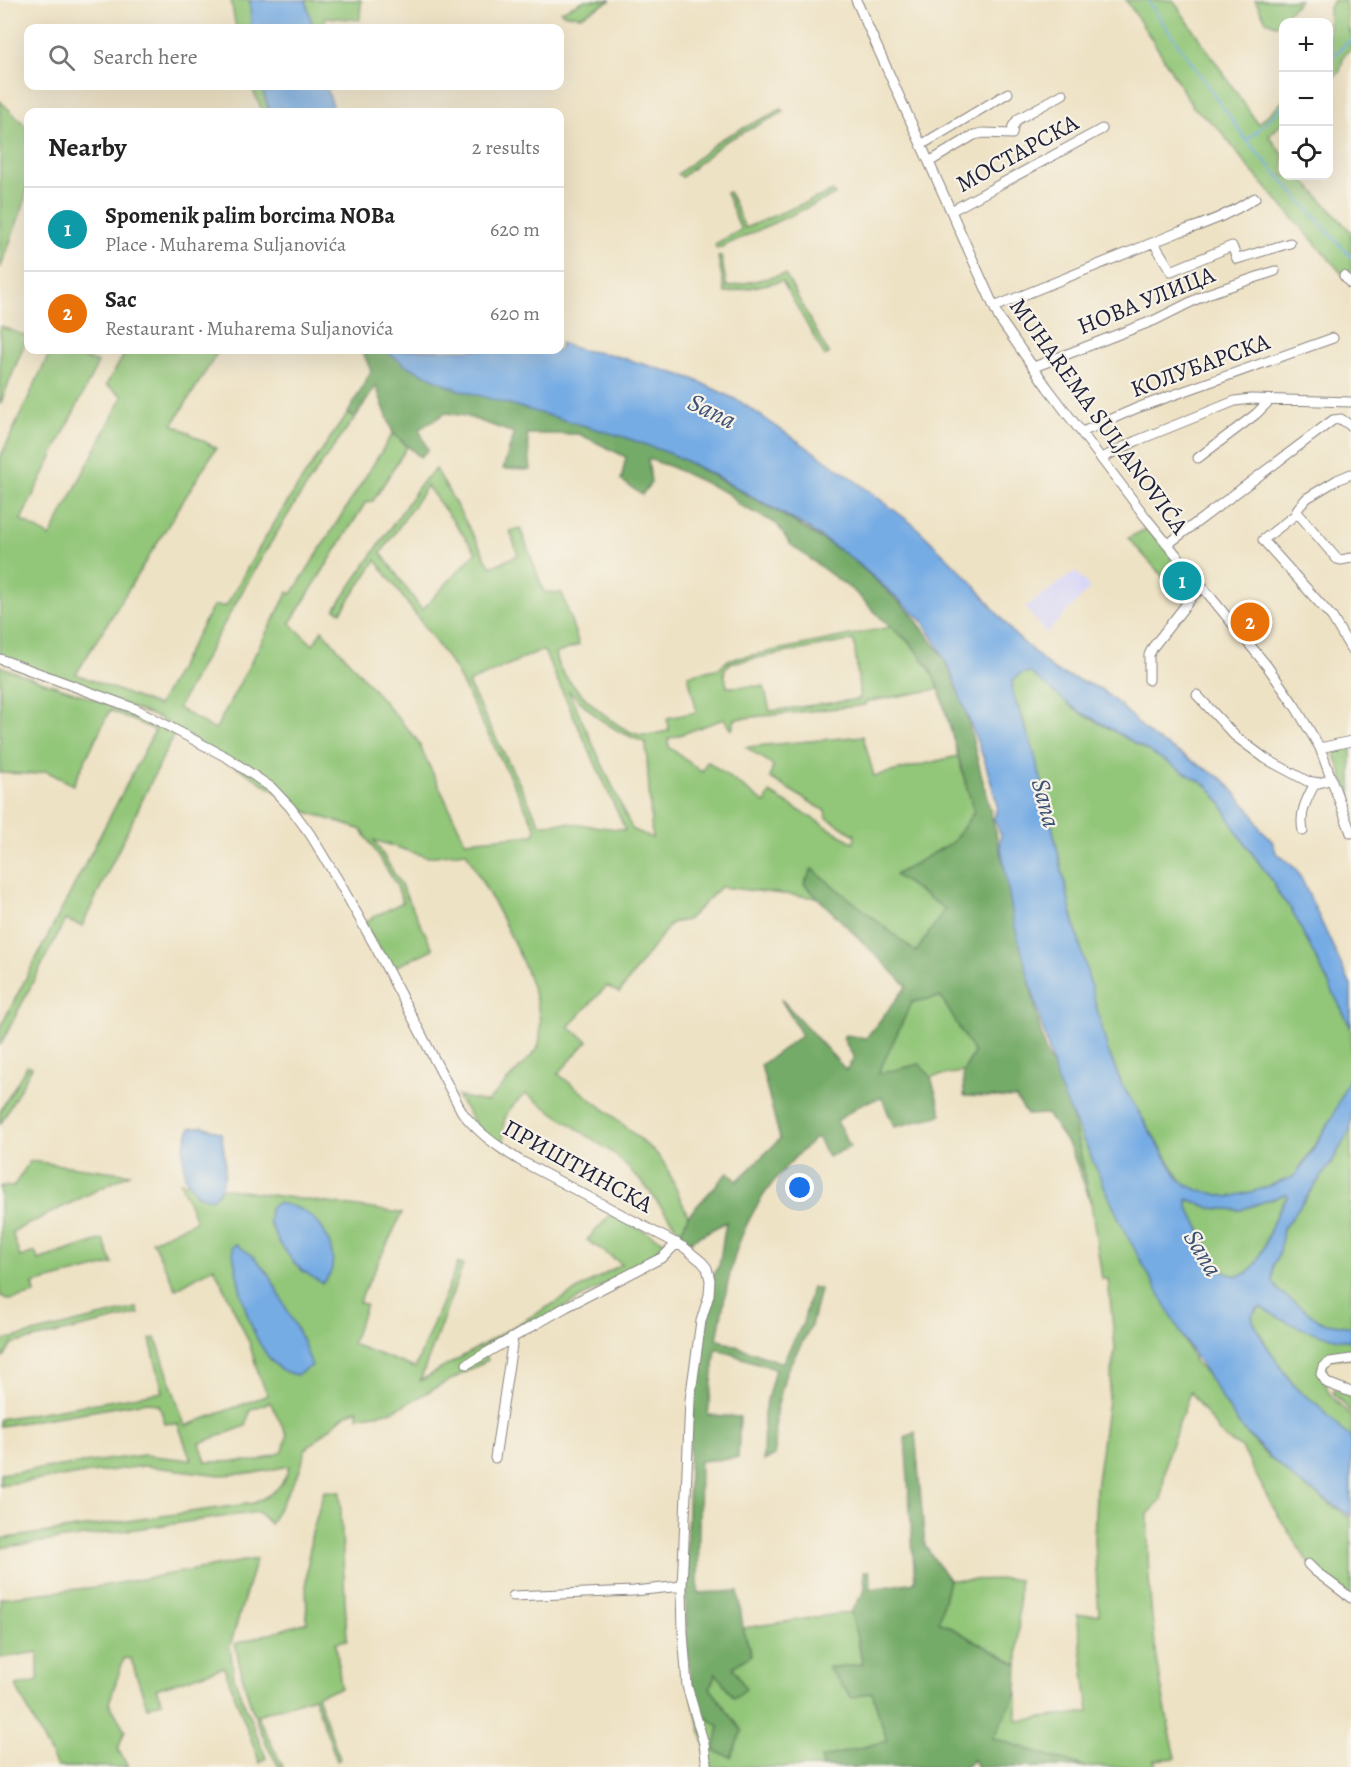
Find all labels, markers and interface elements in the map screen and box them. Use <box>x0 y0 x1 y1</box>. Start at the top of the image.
map controls <box>1279 18 1333 180</box>
button: + <box>1279 18 1333 72</box>
search box <box>24 24 564 90</box>
icon: search <box>45 41 78 74</box>
text: Search here <box>93 42 198 72</box>
button: − <box>1279 72 1333 126</box>
street label: МОСТАРСКА <box>950 106 1085 200</box>
button: locate <box>1279 126 1333 180</box>
text: Nearby <box>48 130 127 165</box>
text: 2 results <box>472 134 540 161</box>
text: Spomenik palim borcima NOBa <box>105 201 395 231</box>
text: 1 <box>64 216 71 243</box>
text: 620 m <box>490 216 540 243</box>
text: Place · Muharema Suljanovića <box>105 231 346 258</box>
street label: НОВА УЛИЦА <box>1073 258 1220 342</box>
text: Sac <box>105 285 137 315</box>
street label: MUHAREMA SULJANOVIĆA <box>1002 291 1196 541</box>
text: 2 <box>63 300 72 327</box>
text: 620 m <box>490 300 540 327</box>
text: Restaurant · Muharema Suljanovića <box>105 315 394 342</box>
street label: КОЛУБАРСКА <box>1126 325 1275 405</box>
water label: Sana <box>682 384 742 438</box>
pin: 1 <box>1162 558 1202 604</box>
pin: 2 <box>1230 600 1270 644</box>
water label: Sana <box>1023 775 1069 831</box>
street label: ПРИШТИНСКА <box>497 1112 659 1221</box>
your location <box>785 1173 814 1202</box>
water label: Sana <box>1175 1223 1231 1283</box>

